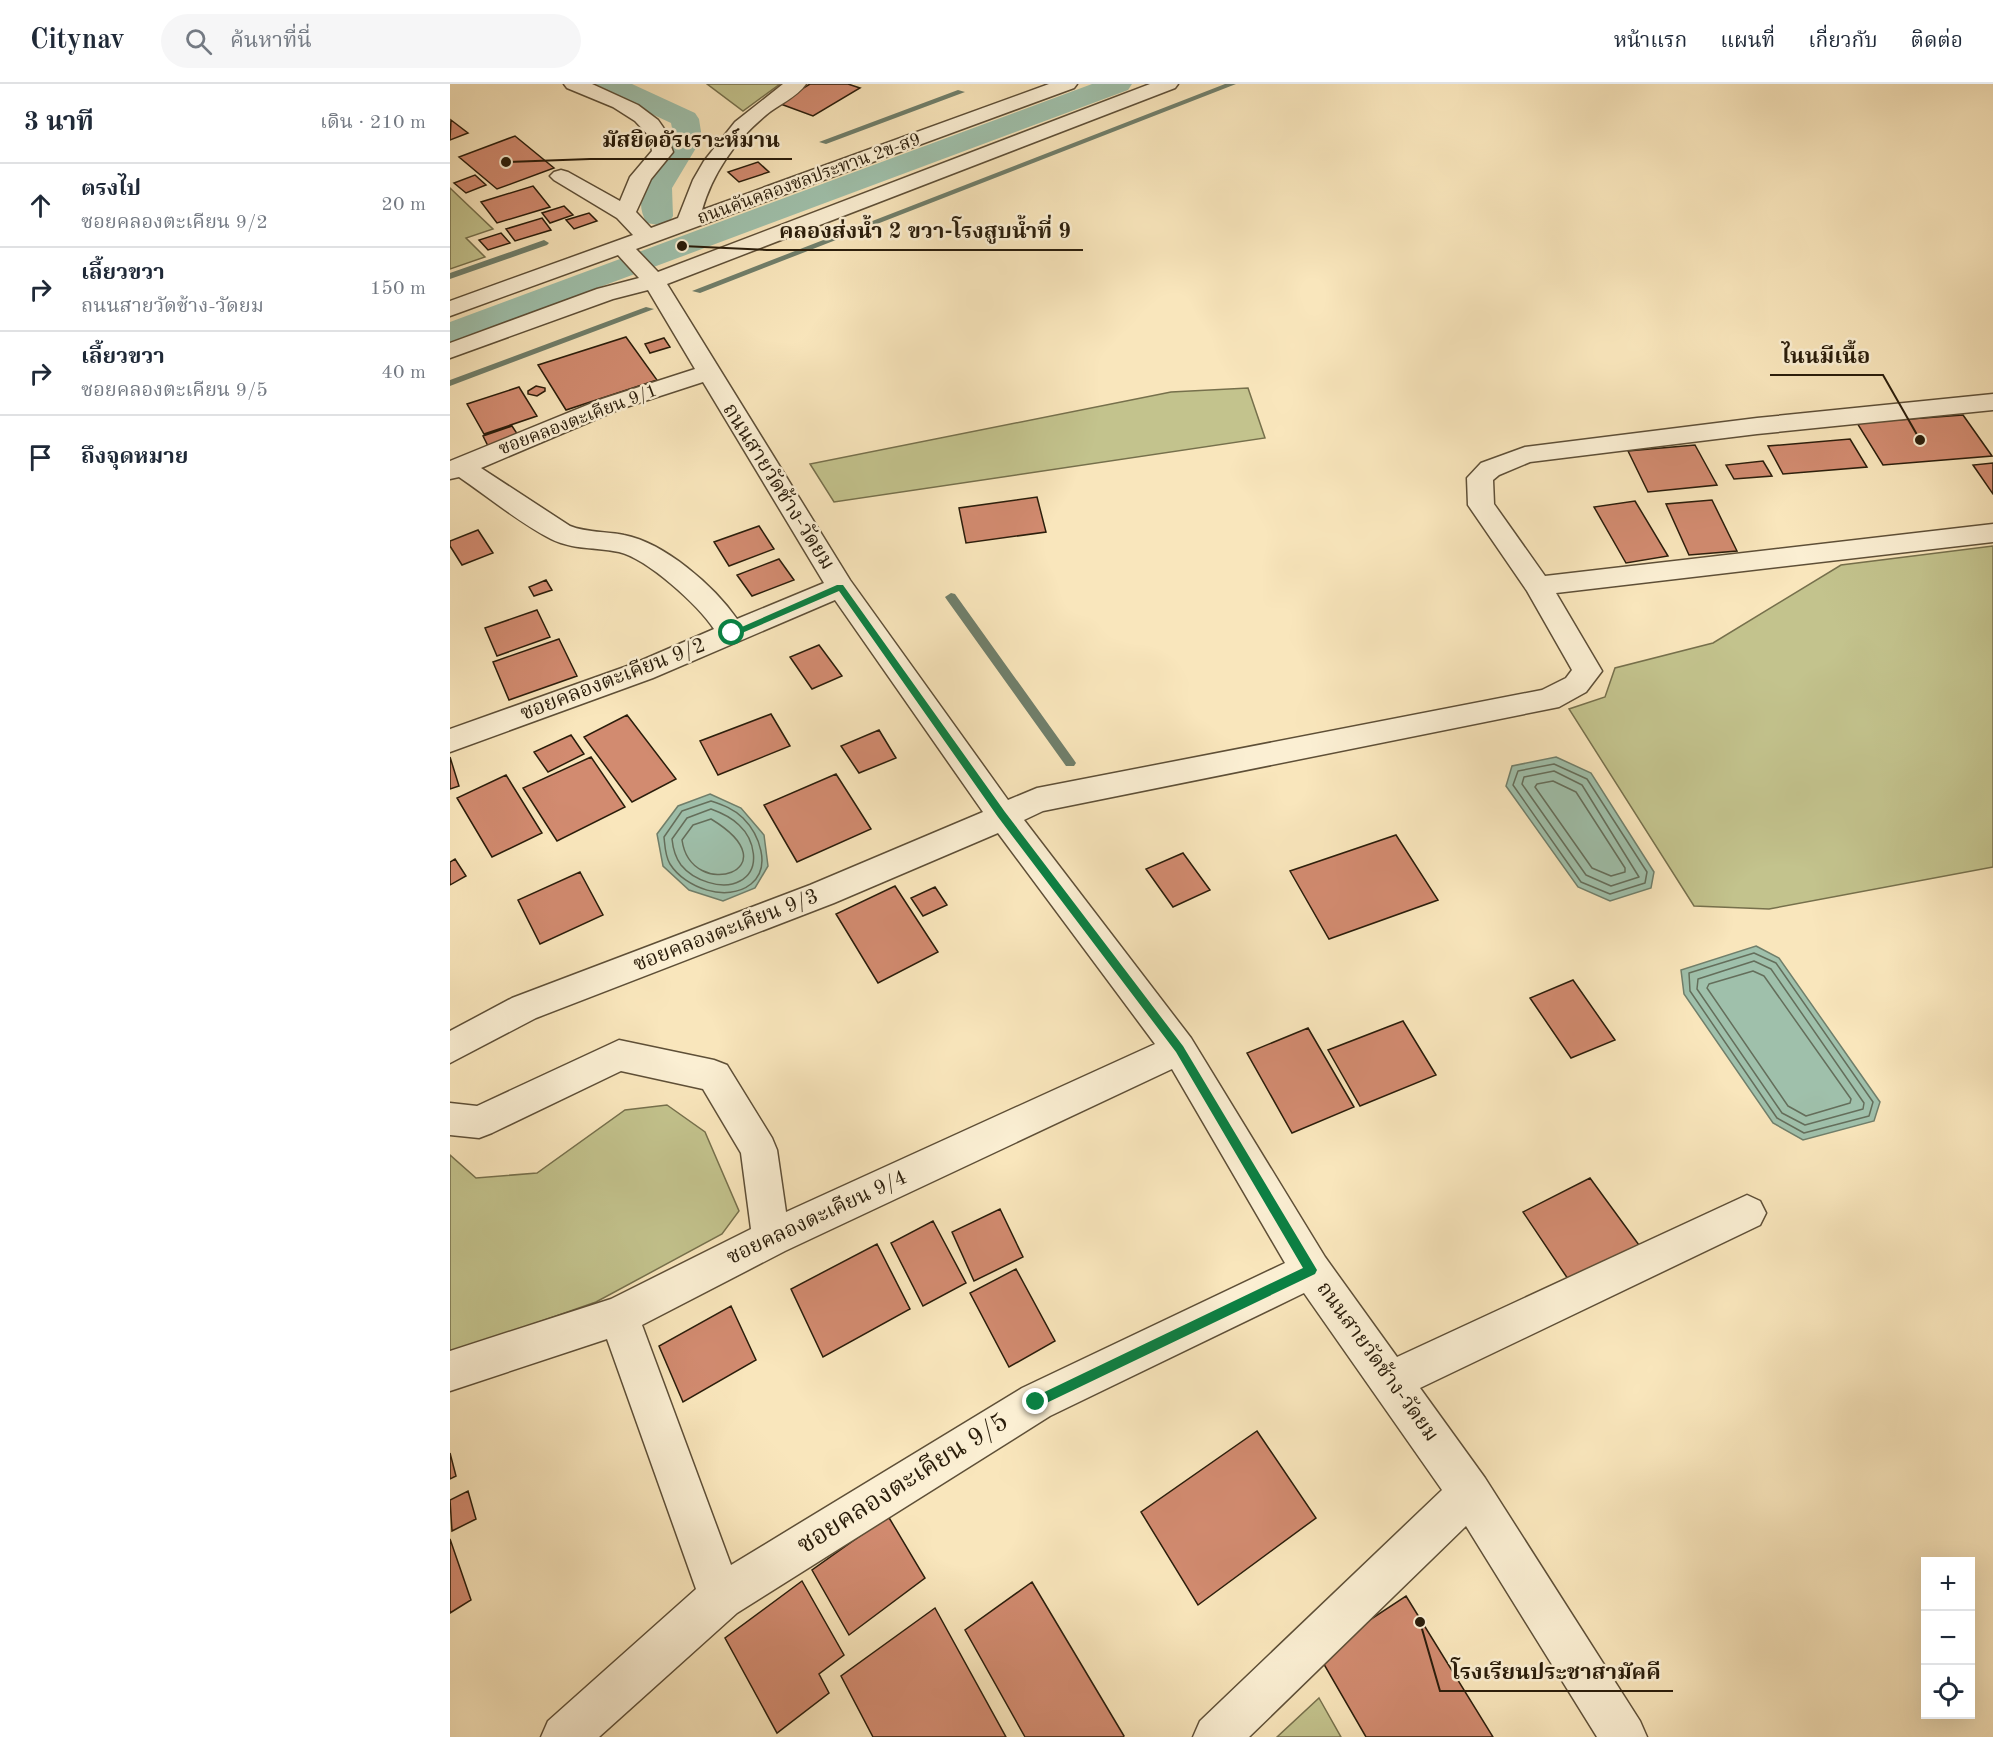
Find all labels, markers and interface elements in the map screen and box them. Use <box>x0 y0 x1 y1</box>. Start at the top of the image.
search box <box>161 14 581 68</box>
icon: search <box>182 25 215 58</box>
text: Citynav <box>30 27 125 55</box>
text: ค้นหาที่นี่ <box>230 30 312 52</box>
text: หน้าแรก <box>1614 31 1687 52</box>
text: แผนที่ <box>1720 31 1775 52</box>
text: เกี่ยวกับ <box>1808 31 1878 52</box>
text: ติดต่อ <box>1911 31 1963 52</box>
text: 3 นาที <box>24 110 94 136</box>
text: เดิน · 210 m <box>320 113 426 133</box>
callout: มัสยิดอัรเราะห์มาน <box>590 119 792 159</box>
text: มัสยิดอัรเราะห์มาน <box>602 128 780 152</box>
street label: ถนนคันคลองชลประทาน 2ข-ส9 <box>695 129 923 228</box>
text: ตรงไป <box>81 178 141 200</box>
icon: ahead <box>24 189 57 222</box>
text: 20 m <box>381 195 426 215</box>
callout: คลองส่งน้ำ 2 ขวา-โรงสูบน้ำที่ 9 <box>767 210 1083 250</box>
text: ซอยคลองตะเคียน 9/2 <box>81 213 268 233</box>
text: คลองส่งน้ำ 2 ขวา-โรงสูบน้ำที่ 9 <box>779 214 1071 244</box>
text: เลี้ยวขวา <box>81 262 165 284</box>
icon: right <box>24 273 57 306</box>
text: 150 m <box>370 279 426 299</box>
text: ถนนสายวัดช้าง-วัดยม <box>81 297 264 317</box>
callout: ไนนมีเนื้อ <box>1770 335 1883 375</box>
text: ไนนมีเนื้อ <box>1781 339 1870 368</box>
text: เลี้ยวขวา <box>81 346 165 368</box>
icon: right <box>24 357 57 390</box>
text: 40 m <box>381 363 426 383</box>
text: ซอยคลองตะเคียน 9/5 <box>81 381 268 401</box>
street label: ซอยคลองตะเคียน 9/1 <box>496 381 660 459</box>
street label: ถนนสายวัดช้าง-วัดยม <box>718 399 839 574</box>
icon: arrive <box>24 441 57 474</box>
text: ถึงจุดหมาย <box>81 446 188 468</box>
route start <box>718 619 744 645</box>
street label: ซอยคลองตะเคียน 9/2 <box>517 632 708 725</box>
street label: ซอยคลองตะเคียน 9/3 <box>630 883 821 976</box>
street label: ซอยคลองตะเคียน 9/4 <box>722 1164 910 1269</box>
street label: ถนนสายวัดช้าง-วัดยม <box>1312 1277 1443 1446</box>
route end <box>1022 1388 1048 1414</box>
street label: ซอยคลองตะเคียน 9/5 <box>792 1407 1013 1559</box>
map controls <box>1921 1557 1975 1719</box>
button: + <box>1921 1557 1975 1611</box>
button: − <box>1921 1611 1975 1665</box>
callout: โรงเรียนประชาสามัคคี <box>1440 1651 1673 1691</box>
text: โรงเรียนประชาสามัคคี <box>1450 1657 1661 1684</box>
button: locate <box>1921 1665 1975 1719</box>

